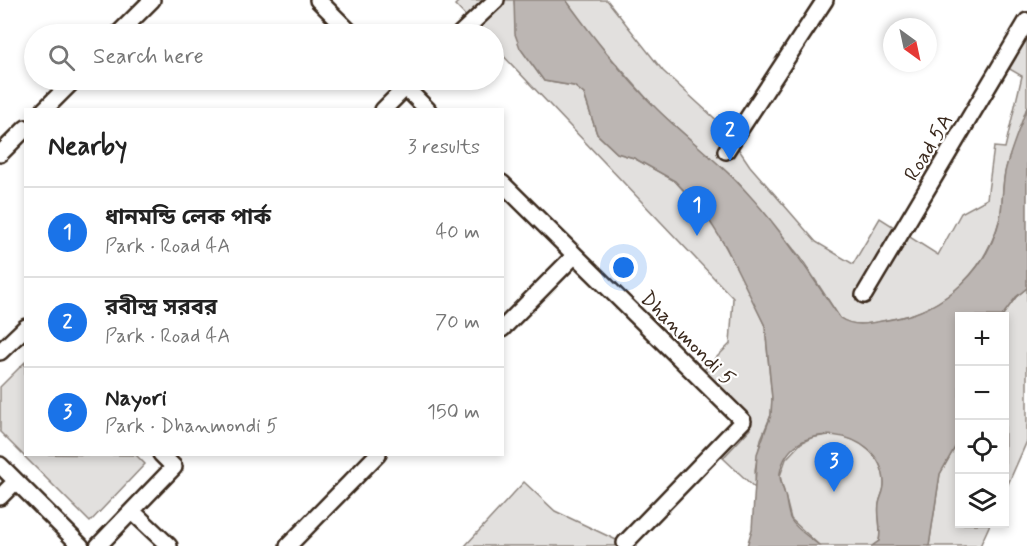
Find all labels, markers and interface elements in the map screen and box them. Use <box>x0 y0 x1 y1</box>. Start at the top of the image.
north arrow <box>883 18 937 72</box>
search box <box>24 24 504 90</box>
icon: search <box>45 41 78 74</box>
text: Search here <box>93 43 204 71</box>
street label: Road 5A <box>898 109 960 186</box>
pin: 2 <box>710 112 750 161</box>
text: Nearby <box>48 130 127 164</box>
text: 3 results <box>408 134 480 161</box>
pin: 1 <box>678 186 716 236</box>
text: ধানমন্ডি লেক পার্ক <box>105 204 271 232</box>
text: 1 <box>63 219 72 246</box>
text: 40 m <box>436 219 480 246</box>
text: Park · Road 4A <box>105 233 230 260</box>
your location <box>609 253 638 282</box>
street label: Dhanmondi 5 <box>634 285 741 392</box>
text: রবীন্দ্র সরবর <box>105 294 217 322</box>
text: 2 <box>63 309 72 336</box>
text: 70 m <box>435 309 480 336</box>
map controls <box>955 312 1009 528</box>
button: + <box>955 312 1009 366</box>
text: Park · Road 4A <box>105 323 230 350</box>
button: − <box>955 366 1009 420</box>
text: Nayori <box>105 385 166 413</box>
text: 3 <box>63 399 72 426</box>
text: 150 m <box>427 399 480 426</box>
text: Park · Dhanmondi 5 <box>105 413 278 440</box>
button: locate <box>955 420 1009 474</box>
pin: 3 <box>814 442 854 492</box>
button: layers <box>955 474 1009 528</box>

